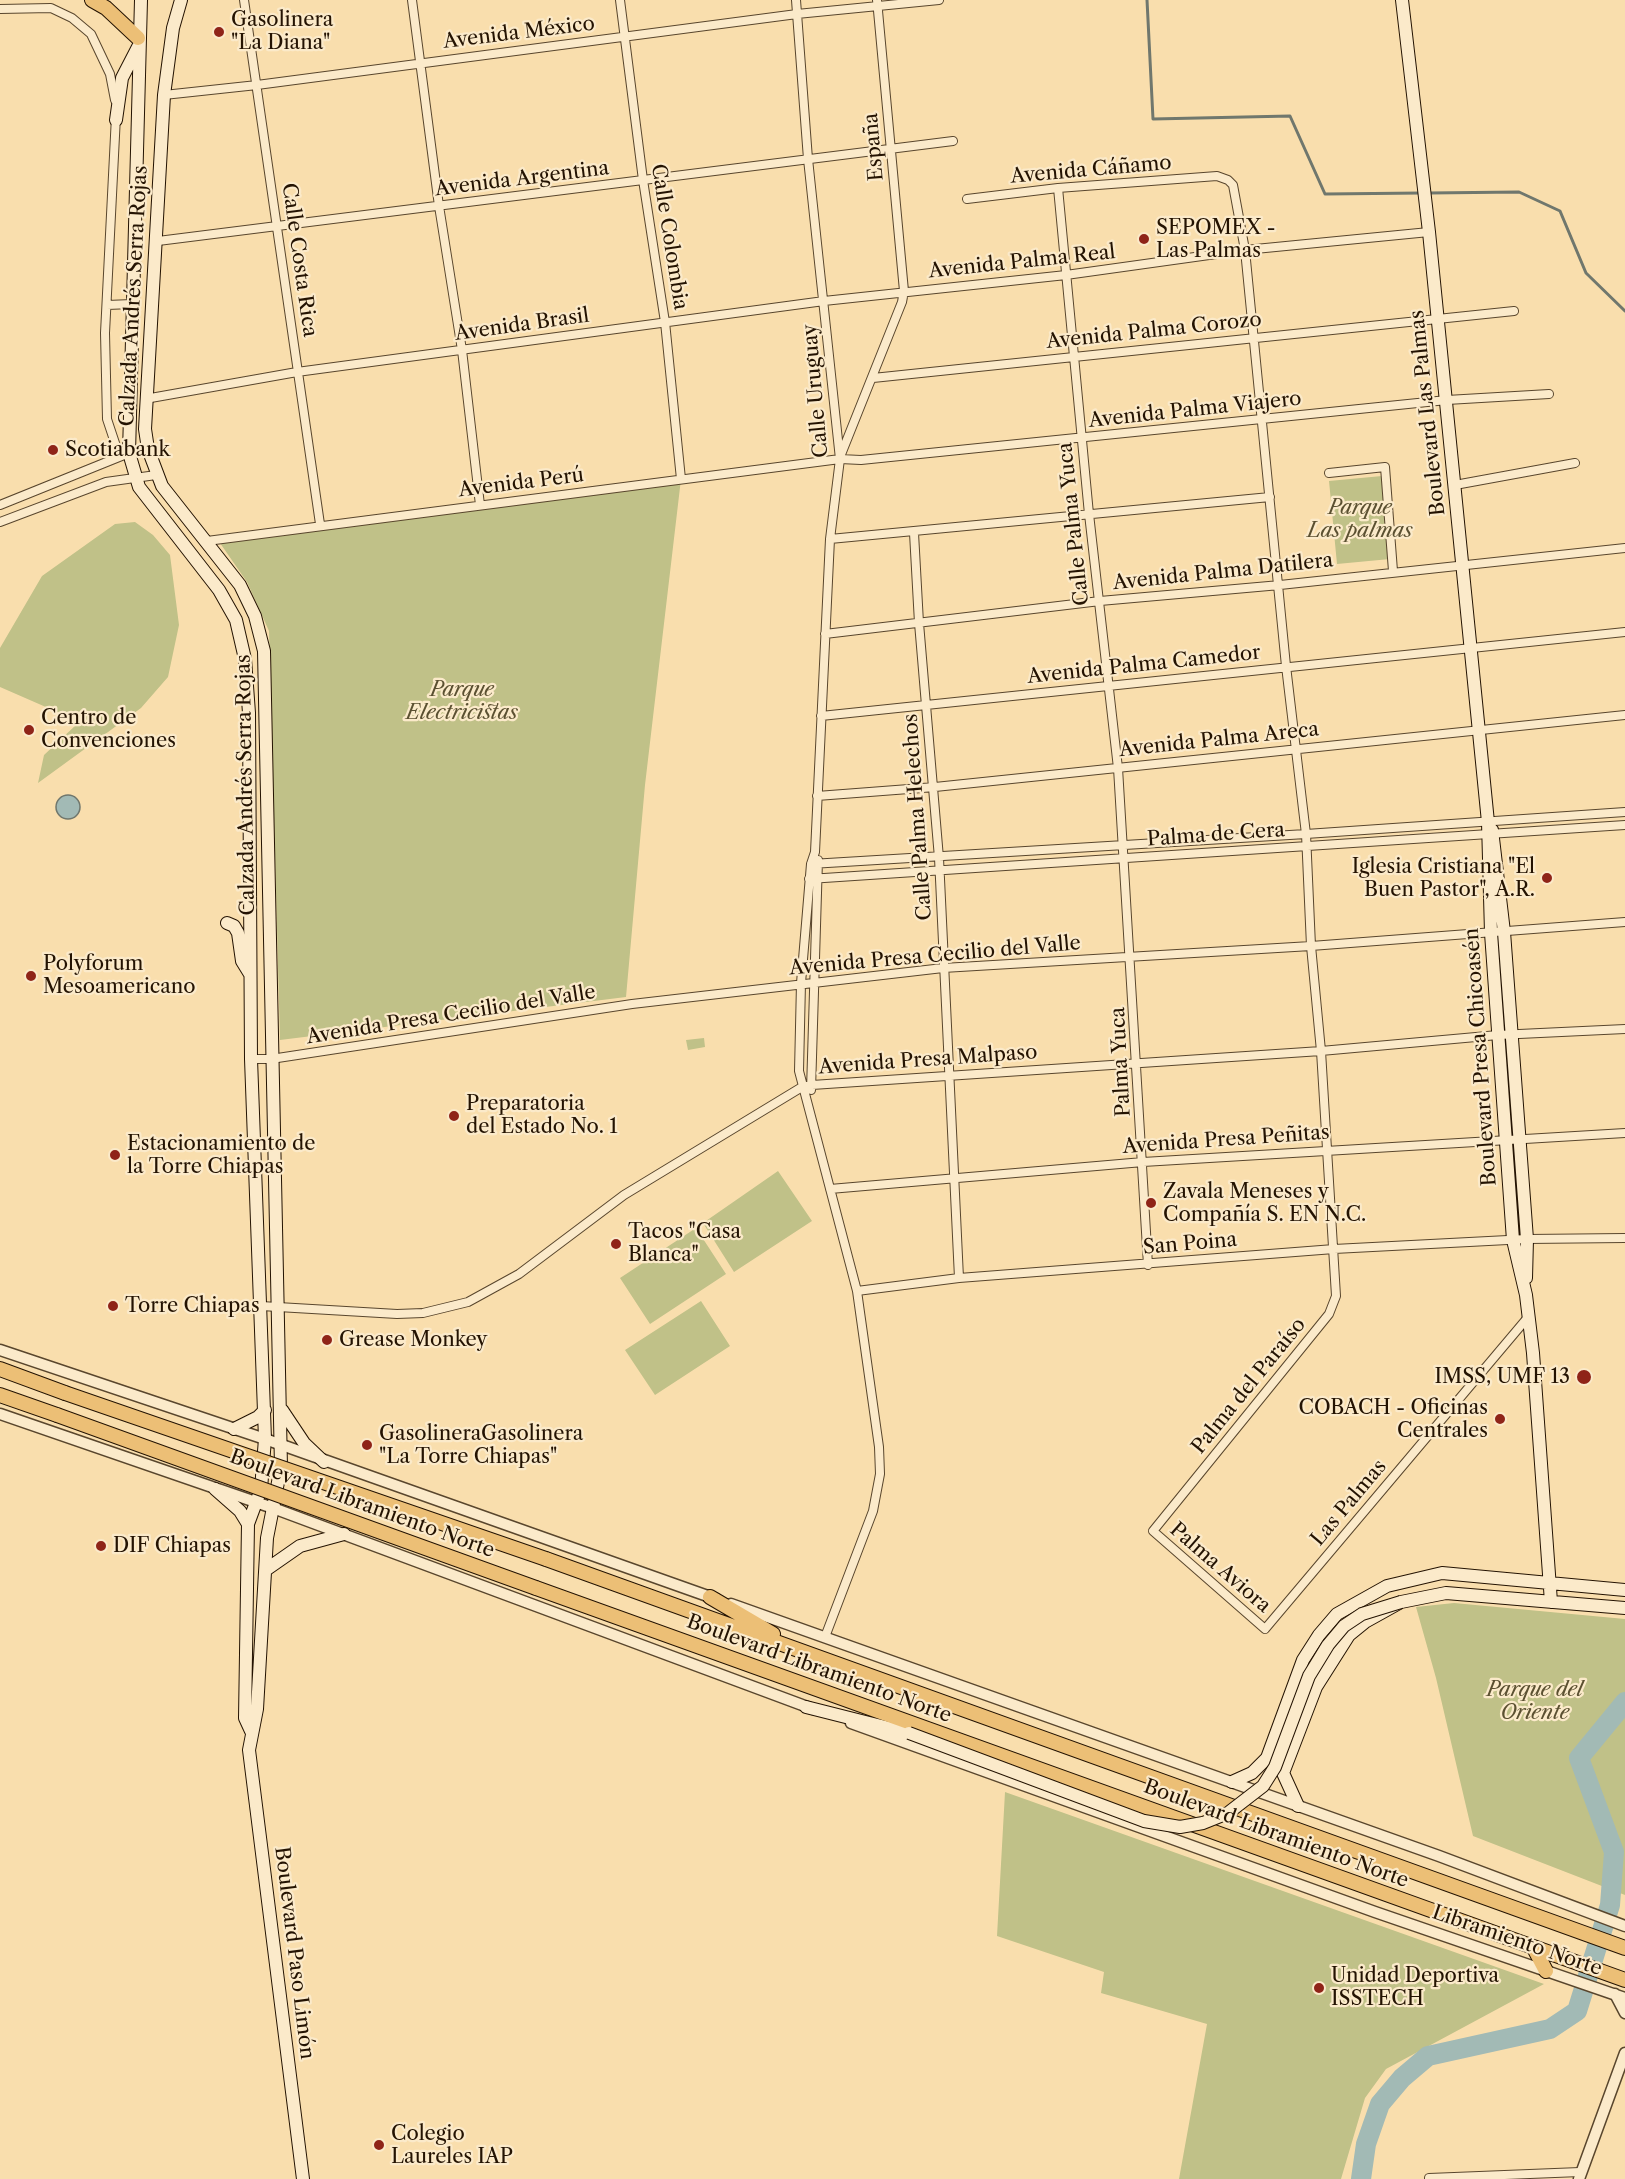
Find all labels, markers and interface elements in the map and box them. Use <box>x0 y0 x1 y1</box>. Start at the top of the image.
place label: Gasolinera "La Diana" <box>231 8 333 55</box>
street label: Avenida México <box>442 12 596 54</box>
marker: Gasolinera "La Diana" <box>212 25 226 39</box>
street label: España <box>859 112 889 182</box>
street label: Avenida Cáñamo <box>1010 151 1172 189</box>
street label: Avenida Argentina <box>434 156 610 202</box>
street label: Calle Colombia <box>646 162 692 312</box>
street label: Calzada Andrés Serra Rojas <box>115 165 153 427</box>
street label: Calle Costa Rica <box>276 181 322 339</box>
place label: SEPOMEX - Las Palmas <box>1156 216 1276 263</box>
marker: SEPOMEX - Las Palmas <box>1137 232 1151 246</box>
street label: Avenida Palma Real <box>927 240 1117 284</box>
street label: Avenida Brasil <box>453 304 591 346</box>
street label: Avenida Palma Corozo <box>1045 308 1263 354</box>
street label: Boulevard Las Palmas <box>1405 309 1451 517</box>
street label: Calle Uruguay <box>798 323 834 459</box>
street label: Avenida Palma Viajero <box>1087 387 1303 433</box>
place label: Scotiabank <box>65 438 170 462</box>
street label: Calle Palma Yuca <box>1053 441 1095 607</box>
marker: Scotiabank <box>46 443 60 457</box>
street label: Avenida Perú <box>457 463 585 503</box>
park label: Parque Las palmas <box>1307 496 1413 543</box>
street label: Avenida Palma Datilera <box>1112 548 1334 596</box>
street label: Avenida Palma Camedor <box>1026 641 1262 689</box>
street label: Calzada Andrés Serra Rojas <box>232 654 260 916</box>
park label: Parque Electricistas <box>406 678 518 725</box>
place label: Centro de Convenciones <box>41 706 176 753</box>
street label: Calle Palma Helechos <box>899 713 937 921</box>
street label: Avenida Palma Areca <box>1118 718 1320 762</box>
marker: Centro de Convenciones <box>22 723 36 737</box>
street label: Palma de Cera <box>1146 818 1286 852</box>
place label: Iglesia Cristiana "El Buen Pastor", A.R. <box>1352 855 1535 902</box>
marker: Iglesia Cristiana "El Buen Pastor", A.R. <box>1540 871 1554 885</box>
street label: Boulevard Presa Chicoasén <box>1460 927 1502 1187</box>
street label: Avenida Presa Cecilio del Valle <box>788 931 1082 981</box>
place label: Polyforum Mesoamericano <box>43 952 196 999</box>
marker: Polyforum Mesoamericano <box>24 969 38 983</box>
street label: Avenida Presa Cecilio del Valle <box>305 980 597 1050</box>
street label: Palma Yuca <box>1106 1006 1136 1118</box>
street label: Avenida Presa Malpaso <box>818 1040 1038 1080</box>
place label: Preparatoria del Estado No. 1 <box>466 1092 618 1139</box>
marker: Preparatoria del Estado No. 1 <box>447 1109 461 1123</box>
street label: Avenida Presa Peñitas <box>1122 1121 1330 1159</box>
place label: Estacionamiento de la Torre Chiapas <box>127 1132 315 1179</box>
marker: Estacionamiento de la Torre Chiapas <box>108 1148 122 1162</box>
place label: Zavala Meneses y Compañía S. EN N.C. <box>1163 1180 1366 1227</box>
marker: Zavala Meneses y Compañía S. EN N.C. <box>1144 1196 1158 1210</box>
place label: Tacos "Casa Blanca" <box>628 1220 741 1267</box>
street label: San Poina <box>1142 1228 1238 1260</box>
marker: Tacos "Casa Blanca" <box>609 1237 623 1251</box>
place label: Torre Chiapas <box>125 1294 260 1318</box>
marker: Torre Chiapas <box>106 1299 120 1313</box>
street label: Palma del Paraíso <box>1187 1313 1311 1459</box>
place label: Grease Monkey <box>339 1328 487 1352</box>
marker: Grease Monkey <box>320 1333 334 1347</box>
place label: IMSS, UMF 13 <box>1434 1365 1570 1389</box>
marker: IMSS, UMF 13 <box>1575 1368 1593 1386</box>
place label: COBACH - Oficinas Centrales <box>1298 1396 1488 1443</box>
marker: COBACH - Oficinas Centrales <box>1493 1412 1507 1426</box>
place label: GasolineraGasolinera "La Torre Chiapas" <box>379 1422 583 1469</box>
marker: GasolineraGasolinera "La Torre Chiapas" <box>360 1438 374 1452</box>
street label: Boulevard Libramiento Norte <box>226 1445 498 1563</box>
street label: Las Palmas <box>1306 1455 1392 1551</box>
street label: Palma Aviora <box>1165 1518 1275 1618</box>
place label: DIF Chiapas <box>113 1534 231 1558</box>
marker: DIF Chiapas <box>94 1539 108 1553</box>
street label: Boulevard Libramiento Norte <box>683 1610 955 1728</box>
park label: Parque del Oriente <box>1487 1678 1583 1725</box>
street label: Boulevard Libramiento Norte <box>1140 1775 1412 1893</box>
street label: Boulevard Paso Limón <box>269 1845 319 2061</box>
street label: Libramiento Norte <box>1429 1901 1605 1981</box>
place label: Unidad Deportiva ISSTECH <box>1331 1964 1499 2011</box>
marker: Unidad Deportiva ISSTECH <box>1312 1981 1326 1995</box>
place label: Colegio Laureles IAP <box>391 2122 513 2169</box>
marker: Colegio Laureles IAP <box>372 2138 386 2152</box>

